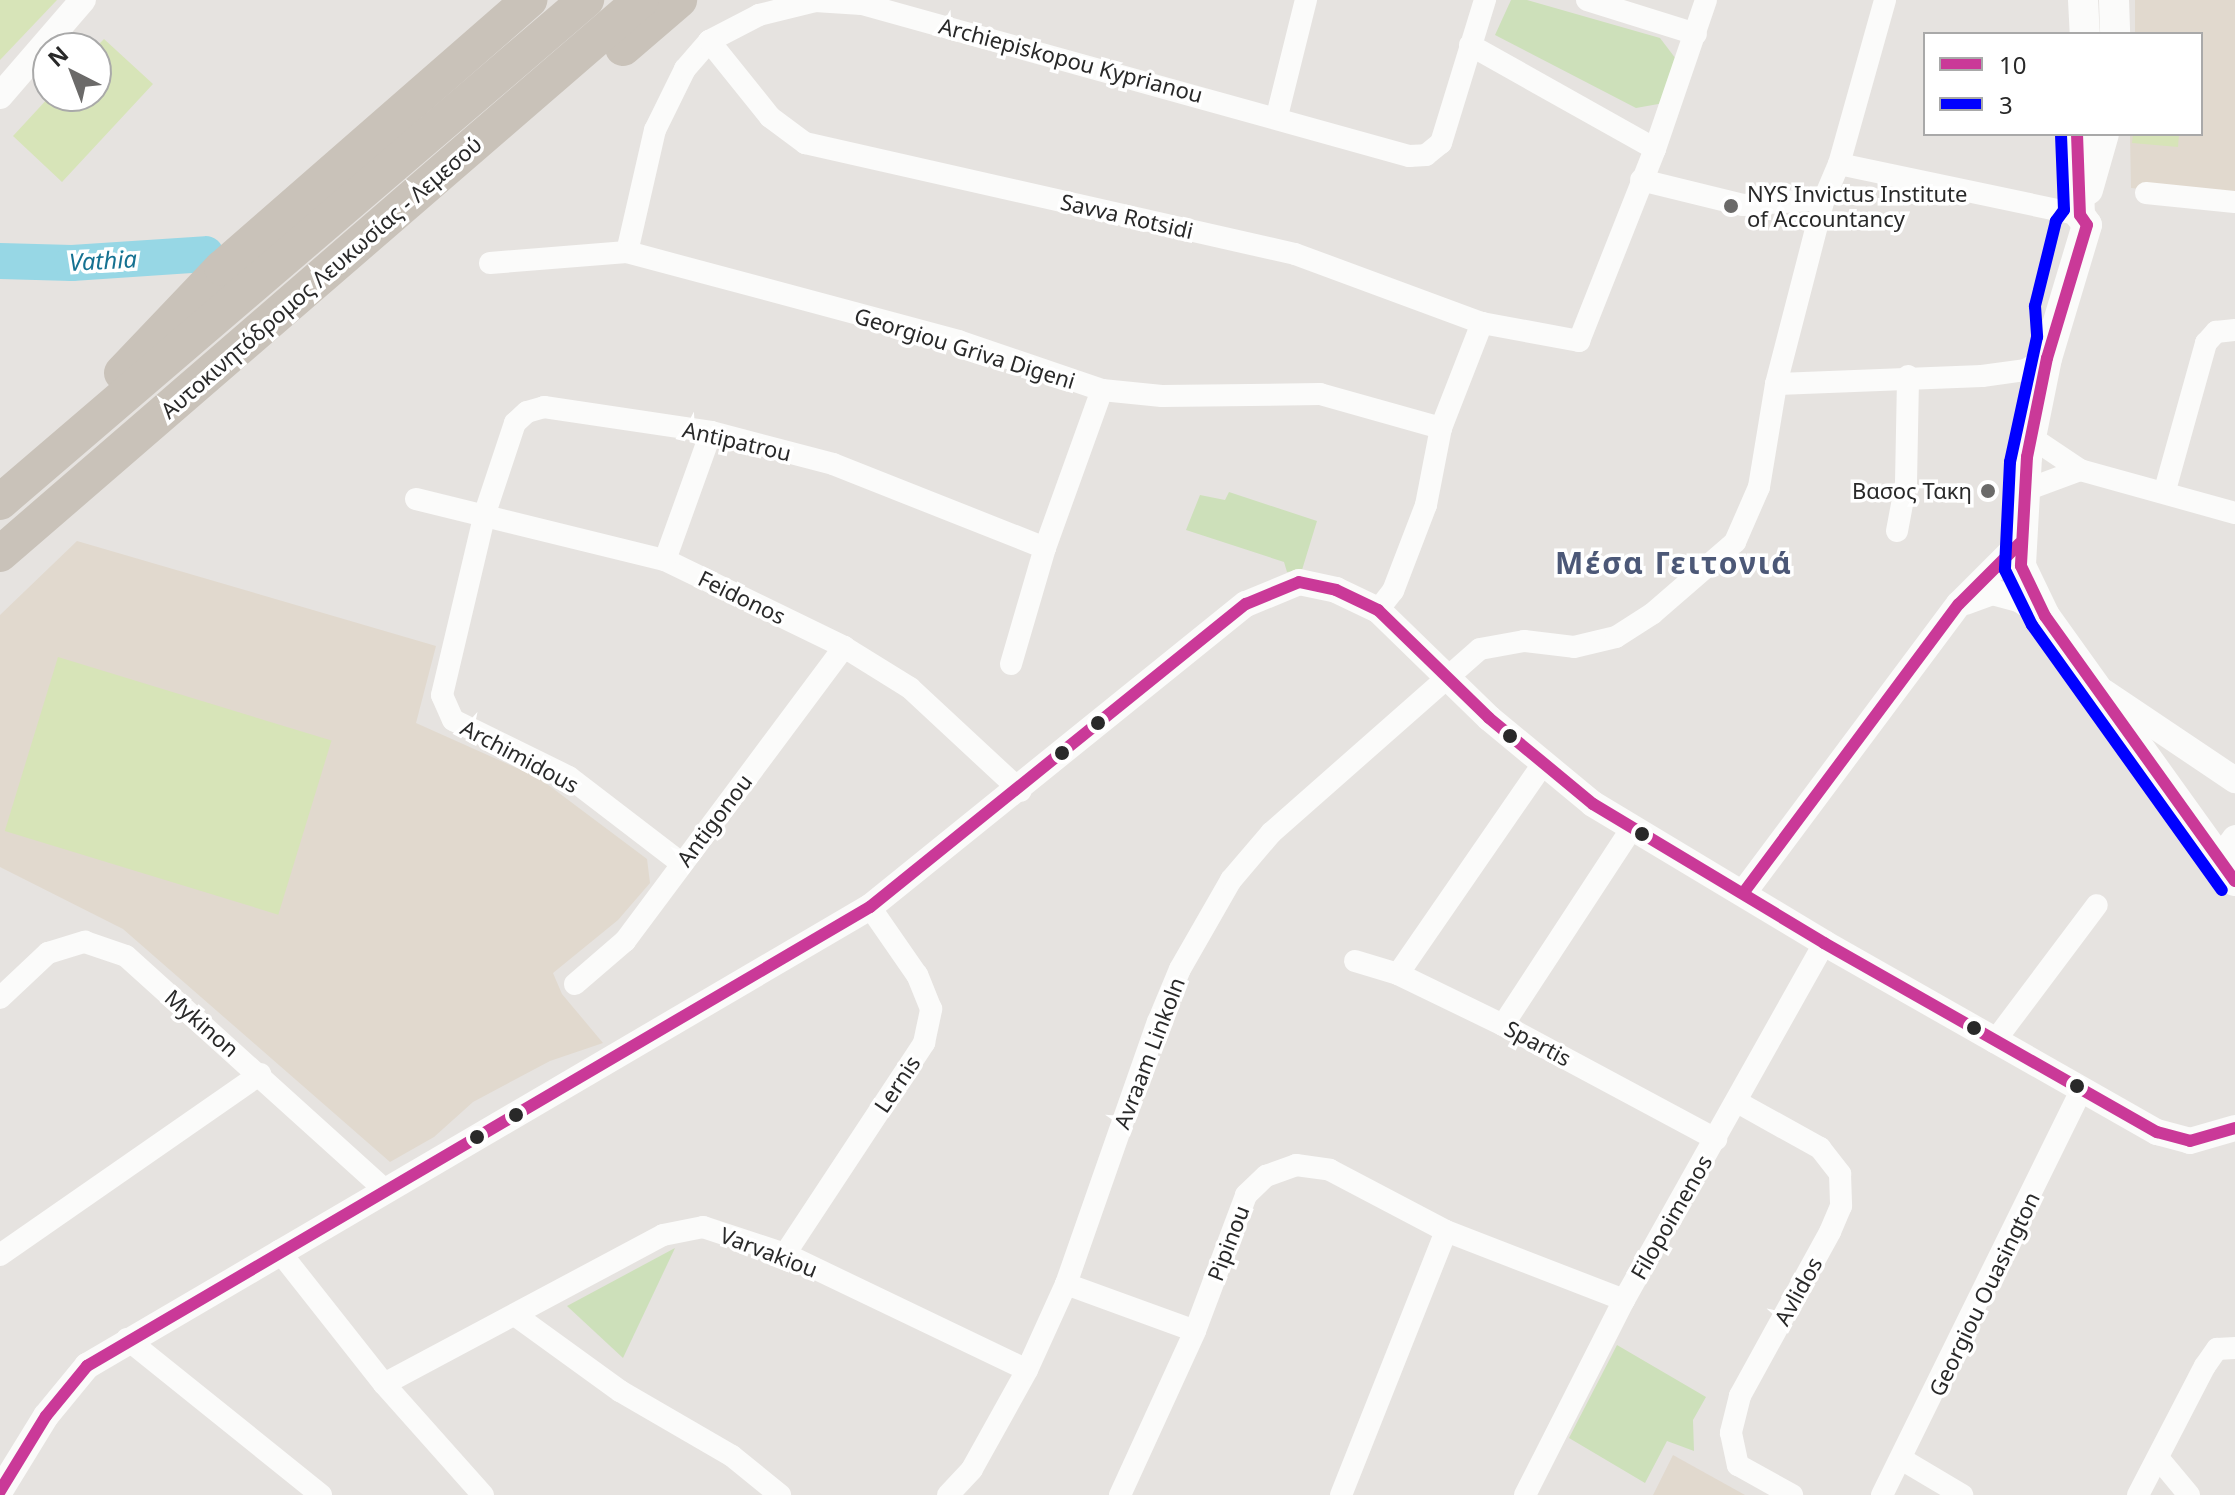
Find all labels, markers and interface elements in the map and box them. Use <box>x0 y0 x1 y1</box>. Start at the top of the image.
street label: Archiepiskopou Kyprianou <box>936 12 1206 108</box>
north arrow <box>32 32 112 112</box>
legend <box>1923 32 2203 136</box>
text: N <box>41 39 74 73</box>
text: 10 <box>1999 48 2026 81</box>
text: 3 <box>1999 88 2013 121</box>
street label: Αυτοκινητόδρομος Λευκωσίας - Λεμεσού <box>155 130 487 424</box>
place label: NYS Invictus Institute of Accountancy <box>1747 180 1967 232</box>
street label: Savva Rotsidi <box>1058 188 1196 244</box>
marker: NYS Invictus Institute of Accountancy <box>1722 197 1740 215</box>
water label: Vathia <box>68 244 138 276</box>
street label: Georgiou Griva Digeni <box>851 302 1079 394</box>
street label: Antipatrou <box>680 416 794 466</box>
place label: Βασος Τακη <box>1852 478 1972 504</box>
marker: Βασος Τακη <box>1979 482 1997 500</box>
district label: Μέσα Γειτονιά <box>1555 545 1793 581</box>
street label: Feidonos <box>694 565 790 629</box>
street label: Archimidous <box>457 714 583 798</box>
unlabelled marker <box>1090 715 1106 731</box>
unlabelled marker <box>1502 728 1518 744</box>
unlabelled marker <box>1054 745 1070 761</box>
street label: Antigonou <box>671 769 757 871</box>
unlabelled marker <box>1634 826 1650 842</box>
street label: Avraam Linkoln <box>1108 974 1190 1132</box>
street label: Mykinon <box>160 984 244 1062</box>
street label: Spartis <box>1500 1015 1576 1071</box>
unlabelled marker <box>1966 1020 1982 1036</box>
street label: Lernis <box>868 1051 926 1117</box>
unlabelled marker <box>2069 1078 2085 1094</box>
unlabelled marker <box>508 1107 524 1123</box>
unlabelled marker <box>469 1129 485 1145</box>
street label: Filopoimenos <box>1625 1150 1717 1284</box>
street label: Georgiou Ouasington <box>1923 1188 2045 1400</box>
street label: Pipinou <box>1202 1202 1254 1284</box>
street label: Varvakiou <box>717 1221 821 1283</box>
street label: Avlidos <box>1769 1252 1827 1330</box>

